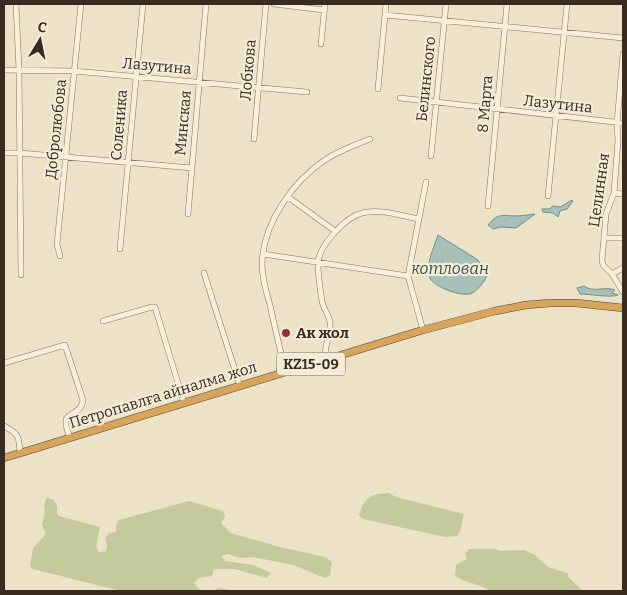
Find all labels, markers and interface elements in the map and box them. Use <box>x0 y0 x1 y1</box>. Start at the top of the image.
north arrow <box>15 15 65 65</box>
text: С <box>36 19 48 37</box>
street label: Белинского <box>413 35 439 123</box>
street label: Лобкова <box>236 39 260 101</box>
street label: Лазутина <box>122 54 192 78</box>
street label: 8 Марта <box>474 75 496 133</box>
street label: Добролюбова <box>42 78 70 180</box>
street label: Соленика <box>107 89 131 161</box>
street label: Минская <box>171 90 195 156</box>
street label: Лазутина <box>523 91 593 117</box>
street label: Целинная <box>585 152 613 228</box>
water label: котлован <box>411 259 489 278</box>
place label: Ак жол <box>296 324 349 342</box>
marker: Ак жол <box>280 327 292 339</box>
road number: KZ15-09 <box>277 352 345 376</box>
street label: Петропавлға айналма жол <box>67 358 259 432</box>

